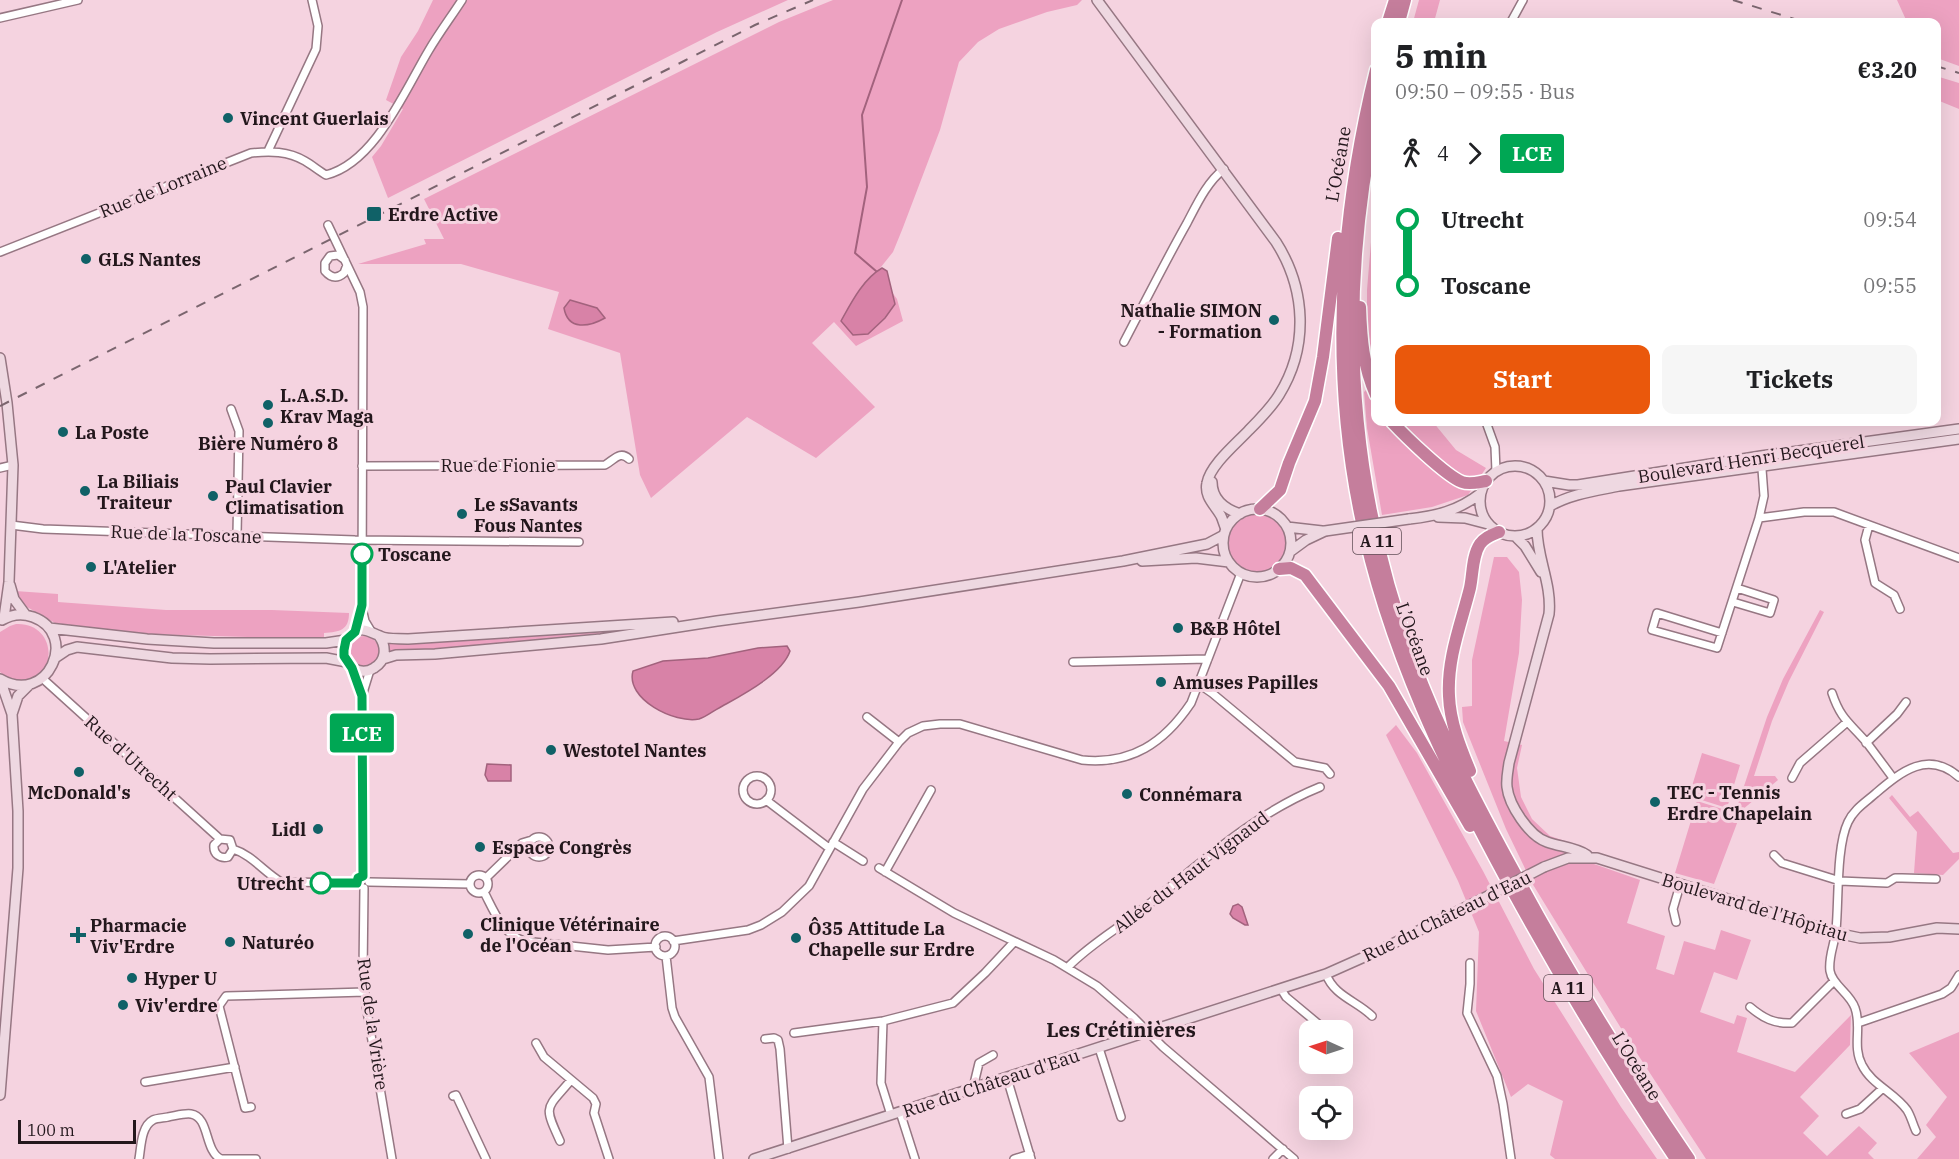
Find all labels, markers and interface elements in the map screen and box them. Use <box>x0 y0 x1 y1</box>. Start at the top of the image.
text: 5 min <box>1395 34 1487 77</box>
text: €3.20 <box>1858 55 1917 84</box>
text: 09:50 – 09:55 · Bus <box>1395 78 1575 105</box>
place label: Vincent Guerlais <box>240 107 389 130</box>
marker: Vincent Guerlais <box>221 111 235 125</box>
street label: L’Océane <box>1320 124 1356 204</box>
icon: walk <box>1395 137 1428 170</box>
icon: forward <box>1458 137 1491 170</box>
text: LCE <box>1512 139 1552 167</box>
text: 4 <box>1437 140 1449 167</box>
street label: Rue de Lorraine <box>96 151 230 223</box>
place label: Erdre Active <box>388 203 498 226</box>
marker: Erdre Active <box>365 205 383 223</box>
text: Utrecht <box>1441 205 1524 234</box>
text: 09:54 <box>1863 206 1917 233</box>
place label: GLS Nantes <box>98 248 201 271</box>
marker: GLS Nantes <box>79 252 93 266</box>
text: Toscane <box>1441 271 1531 300</box>
text: 09:55 <box>1863 272 1917 299</box>
place label: Nathalie SIMON - Formation <box>1120 299 1262 343</box>
marker: Nathalie SIMON - Formation <box>1267 313 1281 327</box>
button: Start <box>1395 345 1650 414</box>
button: Tickets <box>1662 345 1917 414</box>
place label: L.A.S.D. Krav Maga <box>280 384 374 428</box>
marker: L.A.S.D. Krav Maga <box>261 398 275 412</box>
marker: Bière Numéro 8 <box>261 416 275 430</box>
place label: La Poste <box>75 421 149 444</box>
marker: La Poste <box>56 425 70 439</box>
street label: Boulevard Henri Becquerel <box>1636 430 1866 488</box>
place label: Bière Numéro 8 <box>198 432 338 455</box>
street label: Rue de Fionie <box>440 454 556 477</box>
place label: La Biliais Traiteur <box>97 470 179 514</box>
place label: Paul Clavier Climatisation <box>225 475 344 519</box>
marker: La Biliais Traiteur <box>78 484 92 498</box>
marker: Paul Clavier Climatisation <box>206 489 220 503</box>
place label: Le sSavants Fous Nantes <box>474 493 582 537</box>
marker: Le sSavants Fous Nantes <box>455 507 469 521</box>
street label: Rue de la Toscane <box>110 520 262 548</box>
road number: A 11 <box>1353 528 1401 554</box>
marker: Toscane <box>351 543 373 565</box>
place label: Toscane <box>378 543 452 566</box>
place label: L'Atelier <box>103 556 176 579</box>
marker: L'Atelier <box>84 560 98 574</box>
street label: L’Océane <box>1391 599 1439 679</box>
place label: B&B Hôtel <box>1190 617 1281 640</box>
marker: B&B Hôtel <box>1171 621 1185 635</box>
place label: Amuses Papilles <box>1173 671 1318 694</box>
marker: Amuses Papilles <box>1154 675 1168 689</box>
street label: Rue d'Utrecht <box>80 710 182 806</box>
line badge: LCE <box>328 714 397 752</box>
text: LCE <box>342 719 382 747</box>
place label: Westotel Nantes <box>563 739 706 762</box>
marker: Westotel Nantes <box>544 743 558 757</box>
marker: McDonald's <box>72 765 86 779</box>
place label: McDonald's <box>27 781 131 804</box>
place label: TEC - Tennis Erdre Chapelain <box>1667 781 1812 825</box>
place label: Connémara <box>1139 783 1242 806</box>
marker: Connémara <box>1120 787 1134 801</box>
marker: TEC - Tennis Erdre Chapelain <box>1648 795 1662 809</box>
street label: Allée du Haut Vignaud <box>1109 806 1273 938</box>
place label: Lidl <box>272 818 306 841</box>
marker: Lidl <box>311 822 325 836</box>
place label: Espace Congrès <box>492 836 632 859</box>
marker: Espace Congrès <box>473 840 487 854</box>
street label: Rue du Château d'Eau <box>1359 865 1535 967</box>
street label: Boulevard de l'Hôpitau <box>1659 868 1851 946</box>
place label: Utrecht <box>236 872 304 895</box>
marker: Utrecht <box>310 872 332 894</box>
place label: Clinique Vétérinaire de l'Océan <box>480 913 660 957</box>
place label: Pharmacie Viv'Erdre <box>90 914 187 958</box>
place label: Ô35 Attitude La Chapelle sur Erdre <box>808 917 975 961</box>
marker: Clinique Vétérinaire de l'Océan <box>461 927 475 941</box>
marker: Pharmacie Viv'Erdre <box>71 928 85 942</box>
place label: Naturéo <box>242 931 314 954</box>
marker: Ô35 Attitude La Chapelle sur Erdre <box>789 931 803 945</box>
marker: Naturéo <box>223 935 237 949</box>
street label: Rue de la Vrière <box>352 957 394 1091</box>
place label: Hyper U <box>144 967 218 990</box>
marker: Hyper U <box>125 971 139 985</box>
road number: A 11 <box>1544 975 1592 1001</box>
place label: Viv'erdre <box>135 994 218 1017</box>
marker: Viv'erdre <box>116 998 130 1012</box>
district label: Les Crétinières <box>1046 1016 1196 1043</box>
north arrow <box>1299 1020 1353 1074</box>
map controls <box>1299 1020 1353 1140</box>
street label: L’Océane <box>1607 1027 1667 1105</box>
street label: Rue du Château d'Eau <box>900 1044 1082 1122</box>
button: locate <box>1299 1086 1353 1140</box>
scale bar <box>18 1117 136 1144</box>
text: 100 m <box>27 1120 75 1140</box>

